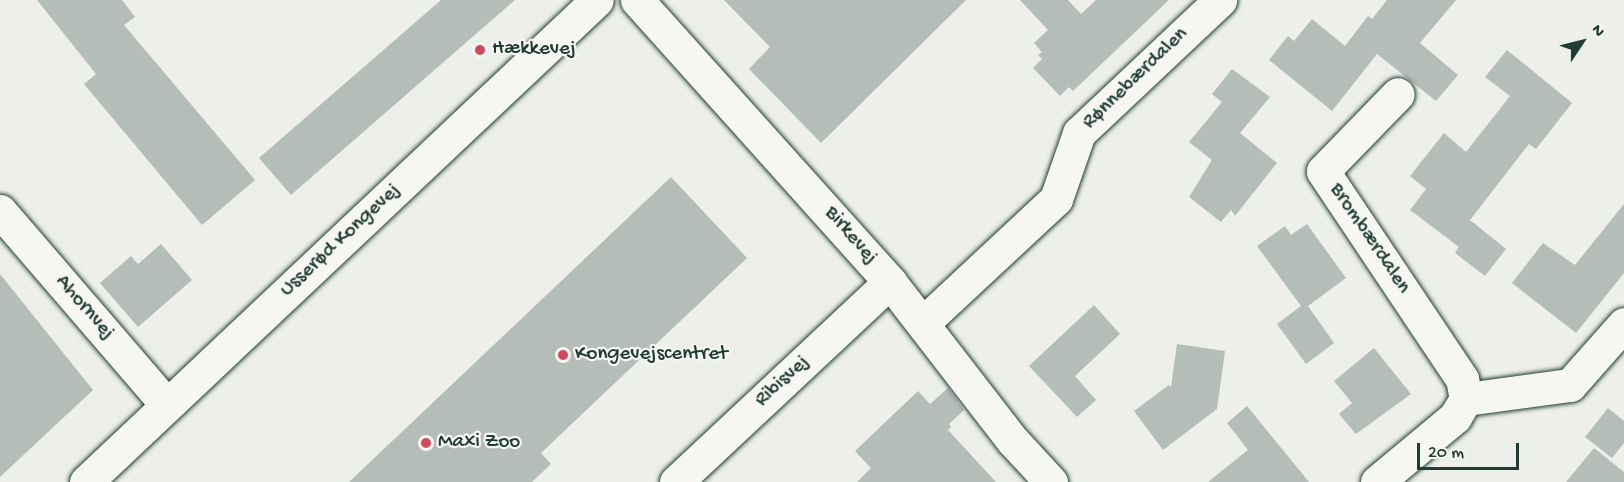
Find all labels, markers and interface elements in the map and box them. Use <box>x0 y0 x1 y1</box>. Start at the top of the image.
north arrow <box>1552 12 1612 72</box>
street label: Rønnebærdalen <box>1078 22 1194 136</box>
text: N <box>1586 22 1608 41</box>
place label: Hækkevej <box>492 37 576 63</box>
marker: Hækkevej <box>473 43 487 57</box>
street label: Usserød Kongevej <box>276 179 406 303</box>
street label: Brombærdalen <box>1323 179 1415 299</box>
street label: Birkevej <box>818 202 882 270</box>
street label: Ahornvej <box>49 270 119 346</box>
place label: Kongevejscentret <box>575 342 728 368</box>
marker: Kongevejscentret <box>556 348 570 362</box>
street label: Ribisvej <box>751 351 815 413</box>
place label: Maxi Zoo <box>438 430 520 456</box>
scale bar <box>1420 431 1522 469</box>
marker: Maxi Zoo <box>419 436 433 450</box>
text: 20 m <box>1428 443 1464 464</box>

